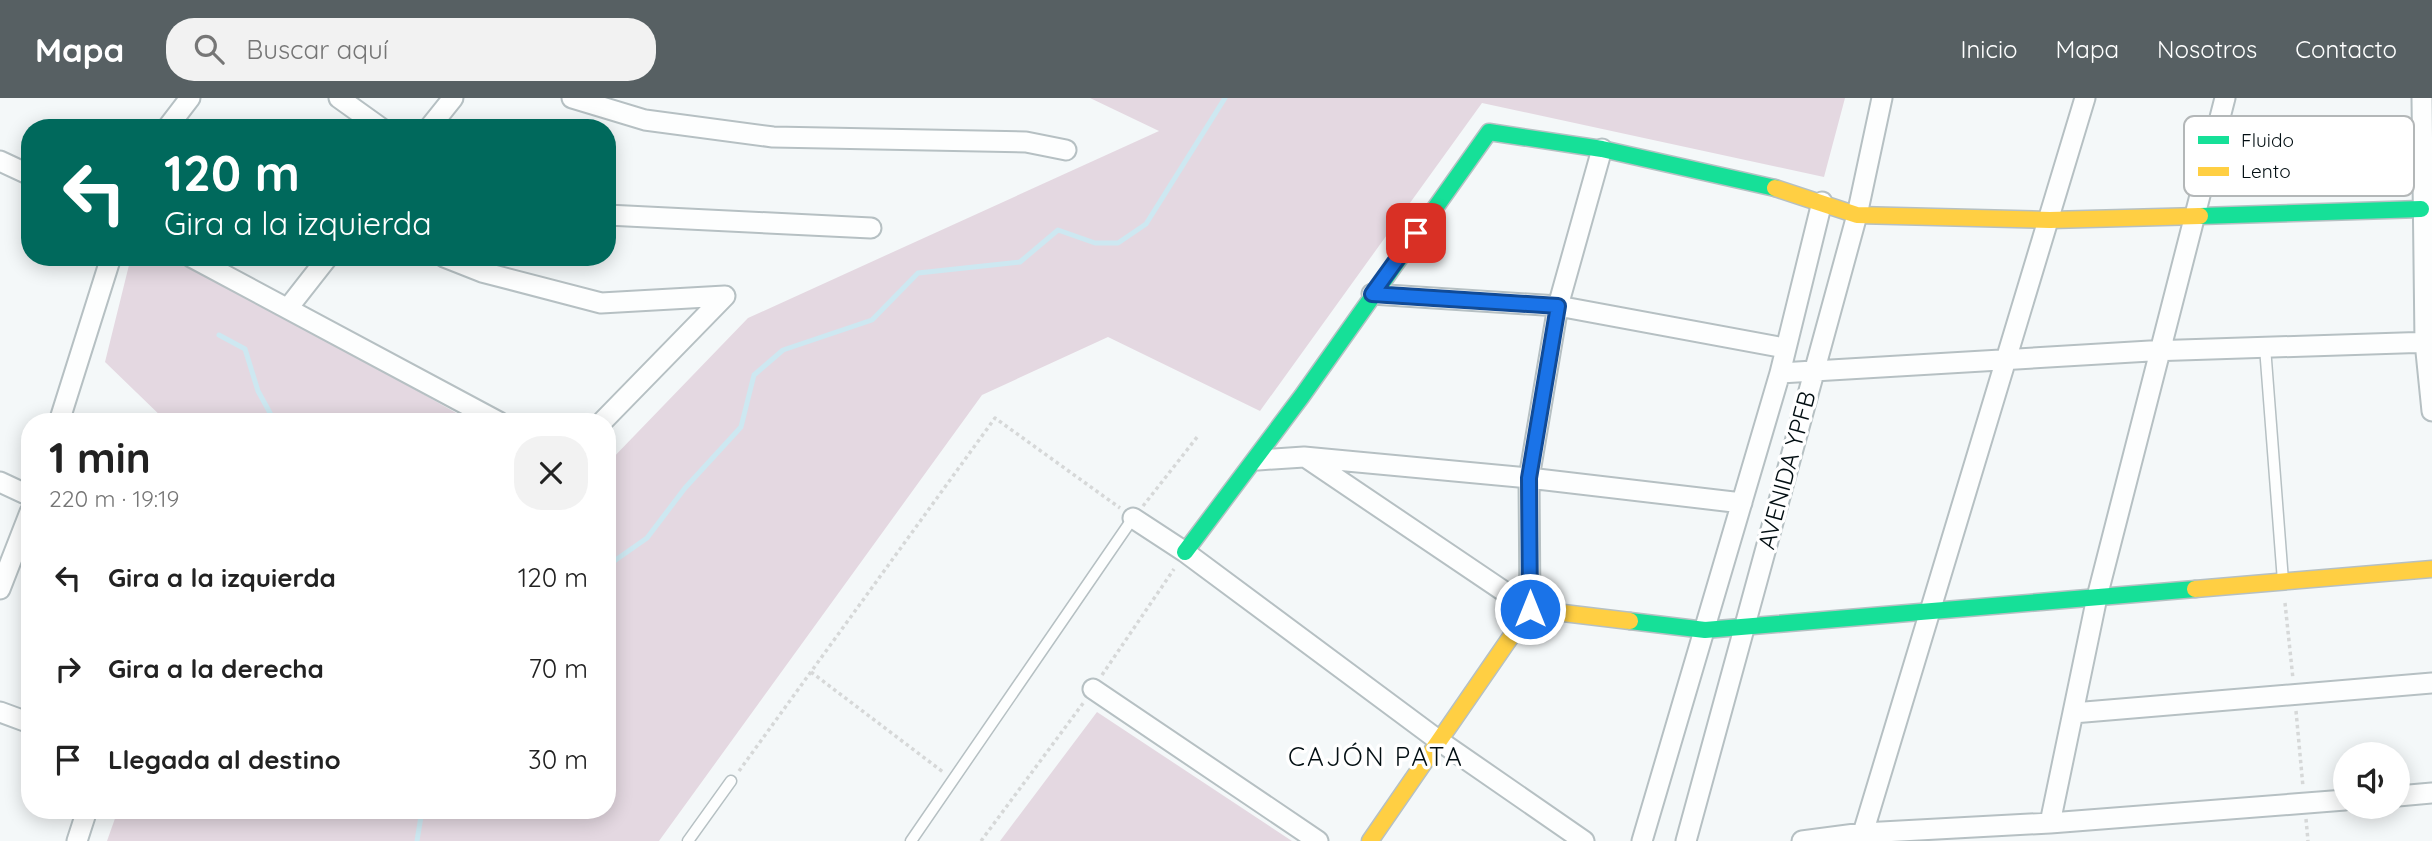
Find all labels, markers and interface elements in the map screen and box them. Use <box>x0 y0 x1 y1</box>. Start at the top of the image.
search box <box>166 18 656 81</box>
text: Mapa <box>35 29 124 70</box>
icon: search <box>190 30 228 68</box>
text: Buscar aquí <box>246 33 388 66</box>
text: Inicio <box>1960 34 2018 64</box>
text: Mapa <box>2056 34 2119 64</box>
text: Nosotros <box>2157 34 2257 64</box>
text: Contacto <box>2295 34 2397 64</box>
legend <box>2184 116 2414 196</box>
text: Fluido <box>2241 128 2294 152</box>
text: 120 m <box>164 142 300 203</box>
icon: left <box>49 147 140 238</box>
text: Lento <box>2241 159 2291 183</box>
text: Gira a la izquierda <box>164 203 432 243</box>
pin <box>1386 203 1446 263</box>
icon: arrive <box>1397 214 1435 252</box>
street label: AVENIDA YPFB <box>1750 388 1822 552</box>
text: 1 min <box>49 431 151 484</box>
button: close <box>514 436 588 510</box>
text: 220 m · 19:19 <box>49 484 179 513</box>
icon: left <box>49 559 87 597</box>
text: Gira a la izquierda <box>108 561 336 594</box>
text: 120 m <box>518 561 588 594</box>
position arrow <box>1493 572 1567 646</box>
icon: right <box>49 650 87 688</box>
text: Gira a la derecha <box>108 652 324 685</box>
text: 70 m <box>528 652 588 685</box>
district label: CAJÓN PATA <box>1288 740 1464 773</box>
icon: arrive <box>49 741 87 779</box>
map controls <box>2333 742 2410 819</box>
button: sound <box>2333 742 2410 819</box>
text: Llegada al destino <box>108 743 341 776</box>
text: 30 m <box>528 743 588 776</box>

